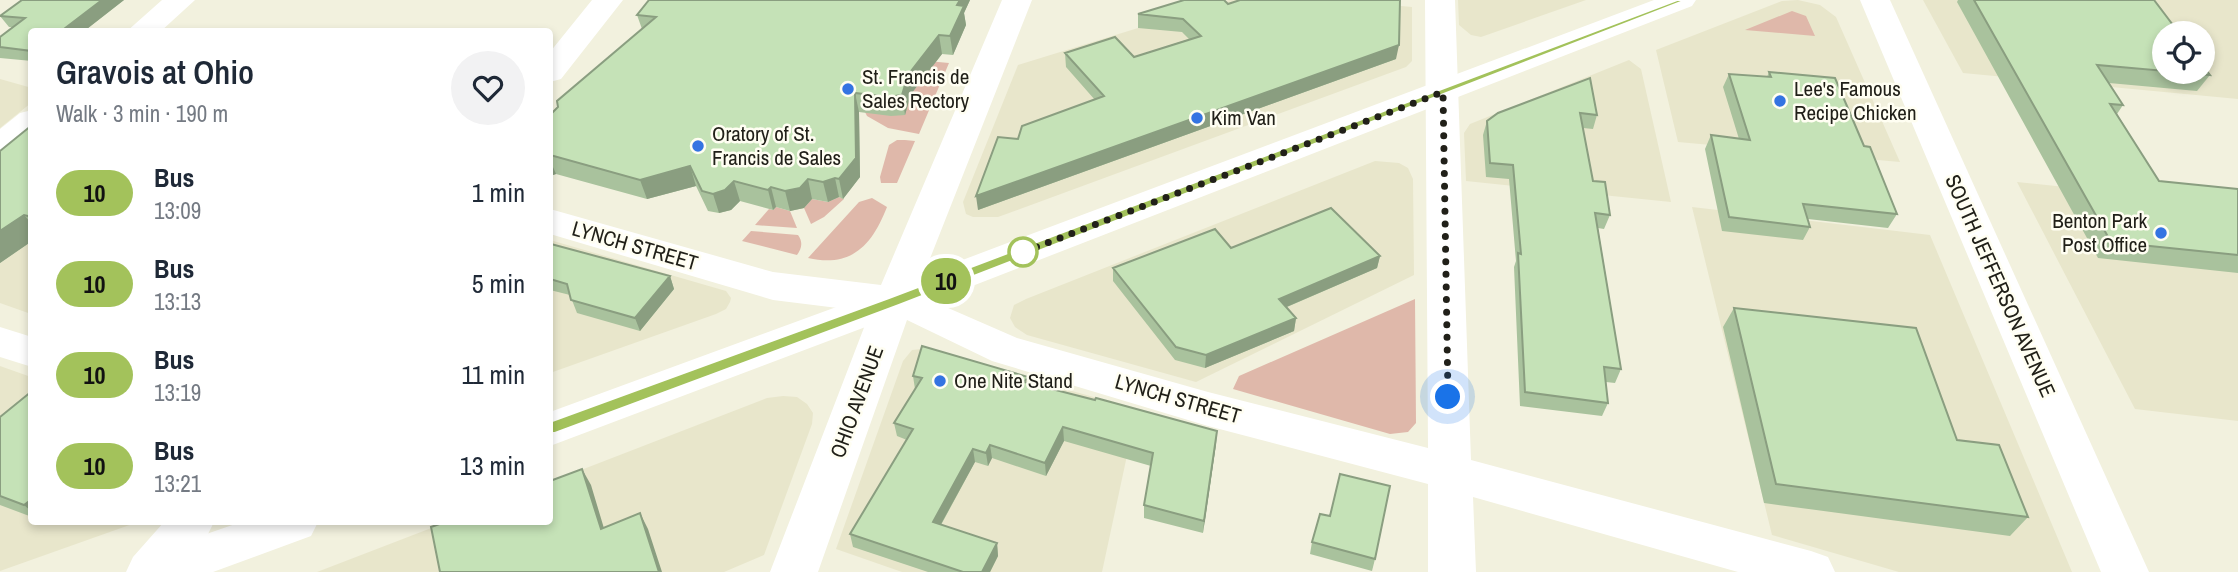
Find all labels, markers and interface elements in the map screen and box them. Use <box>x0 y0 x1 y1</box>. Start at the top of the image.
map controls <box>2152 21 2215 84</box>
button: locate <box>2152 21 2215 84</box>
text: Gravois at Ohio <box>56 50 254 94</box>
button: heart <box>451 51 525 125</box>
place label: St. Francis de Sales Rectory <box>862 62 970 115</box>
place label: Lee's Famous Recipe Chicken <box>1794 74 1917 127</box>
marker: St. Francis de Sales Rectory <box>840 81 856 97</box>
marker: Lee's Famous Recipe Chicken <box>1772 93 1788 109</box>
text: Walk · 3 min · 190 m <box>56 98 228 129</box>
place label: Kim Van <box>1211 103 1276 132</box>
marker: Kim Van <box>1189 110 1205 126</box>
place label: Oratory of St. Francis de Sales <box>712 119 841 172</box>
marker: Oratory of St. Francis de Sales <box>690 138 706 154</box>
text: Bus <box>154 160 194 195</box>
street label: SOUTH JEFFERSON AVENUE <box>1938 170 2063 402</box>
text: 1 min <box>472 175 525 210</box>
text: 10 <box>84 177 105 209</box>
text: 13:09 <box>154 195 201 226</box>
place label: Benton Park Post Office <box>2052 206 2147 259</box>
street label: LYNCH STREET <box>569 214 702 277</box>
marker: Benton Park Post Office <box>2153 225 2169 241</box>
unlabelled marker <box>1008 237 1038 267</box>
text: Bus <box>154 251 194 286</box>
line badge: 10 <box>914 258 978 304</box>
text: 10 <box>935 265 957 297</box>
text: 5 min <box>472 266 525 301</box>
text: 10 <box>84 268 105 300</box>
text: 13:13 <box>154 286 201 317</box>
text: Bus <box>154 342 194 377</box>
street label: OHIO AVENUE <box>823 342 890 462</box>
text: 11 min <box>461 357 525 392</box>
text: 10 <box>84 359 105 391</box>
place label: One Nite Stand <box>954 366 1073 395</box>
street label: LYNCH STREET <box>1112 367 1245 430</box>
marker: One Nite Stand <box>932 373 948 389</box>
text: 13:19 <box>154 377 201 408</box>
your location <box>1430 379 1465 414</box>
text: Bus <box>154 433 194 468</box>
text: 13 min <box>460 448 525 483</box>
text: 10 <box>84 450 105 482</box>
text: 13:21 <box>154 468 201 499</box>

